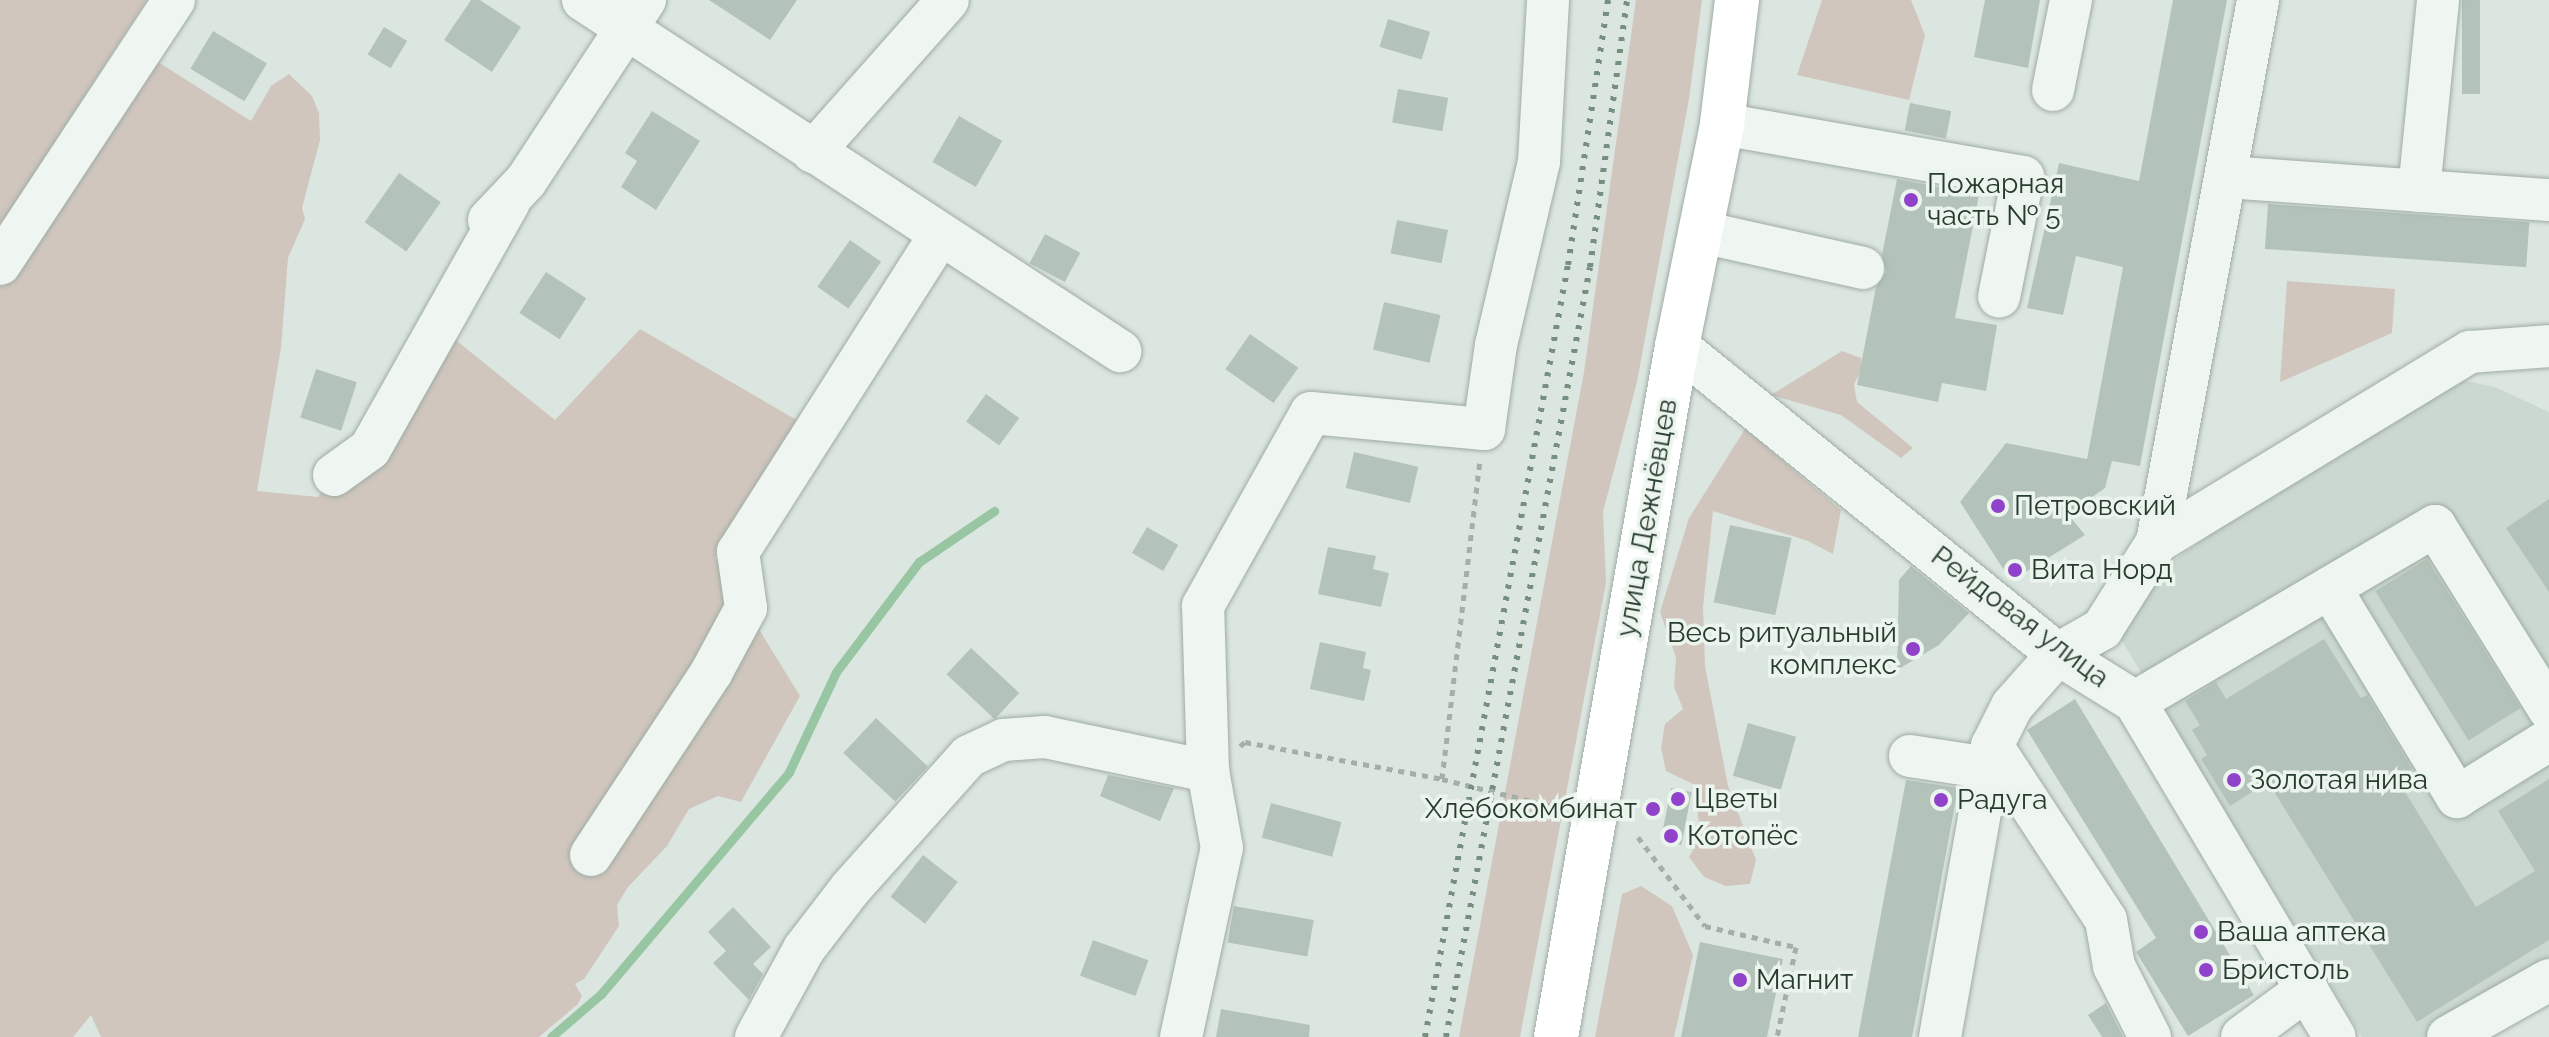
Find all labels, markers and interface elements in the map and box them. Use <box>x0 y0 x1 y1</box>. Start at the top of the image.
place label: Пожарная часть № 5 <box>1927 167 2064 233</box>
marker: Пожарная часть № 5 <box>1902 191 1920 209</box>
street label: улица Дежнёвцев <box>1610 396 1684 640</box>
place label: Петровский <box>2014 489 2176 523</box>
marker: Петровский <box>1989 497 2007 515</box>
street label: Рейдовая улица <box>1924 539 2116 695</box>
place label: Вита Норд <box>2031 553 2173 587</box>
marker: Вита Норд <box>2006 561 2024 579</box>
place label: Весь ритуальный комплекс <box>1667 616 1897 682</box>
marker: Весь ритуальный комплекс <box>1904 640 1922 658</box>
place label: Золотая нива <box>2250 763 2428 797</box>
marker: Золотая нива <box>2225 771 2243 789</box>
place label: Цветы <box>1694 782 1778 816</box>
place label: Радуга <box>1957 783 2048 817</box>
marker: Цветы <box>1669 790 1687 808</box>
marker: Радуга <box>1932 791 1950 809</box>
place label: Хлебокомбинат <box>1425 792 1637 826</box>
marker: Хлебокомбинат <box>1644 800 1662 818</box>
place label: Котопёс <box>1687 819 1798 853</box>
marker: Котопёс <box>1662 827 1680 845</box>
place label: Ваша аптека <box>2217 915 2386 949</box>
marker: Ваша аптека <box>2192 923 2210 941</box>
place label: Бристоль <box>2222 953 2349 987</box>
marker: Бристоль <box>2197 961 2215 979</box>
place label: Магнит <box>1756 963 1853 997</box>
marker: Магнит <box>1731 971 1749 989</box>

